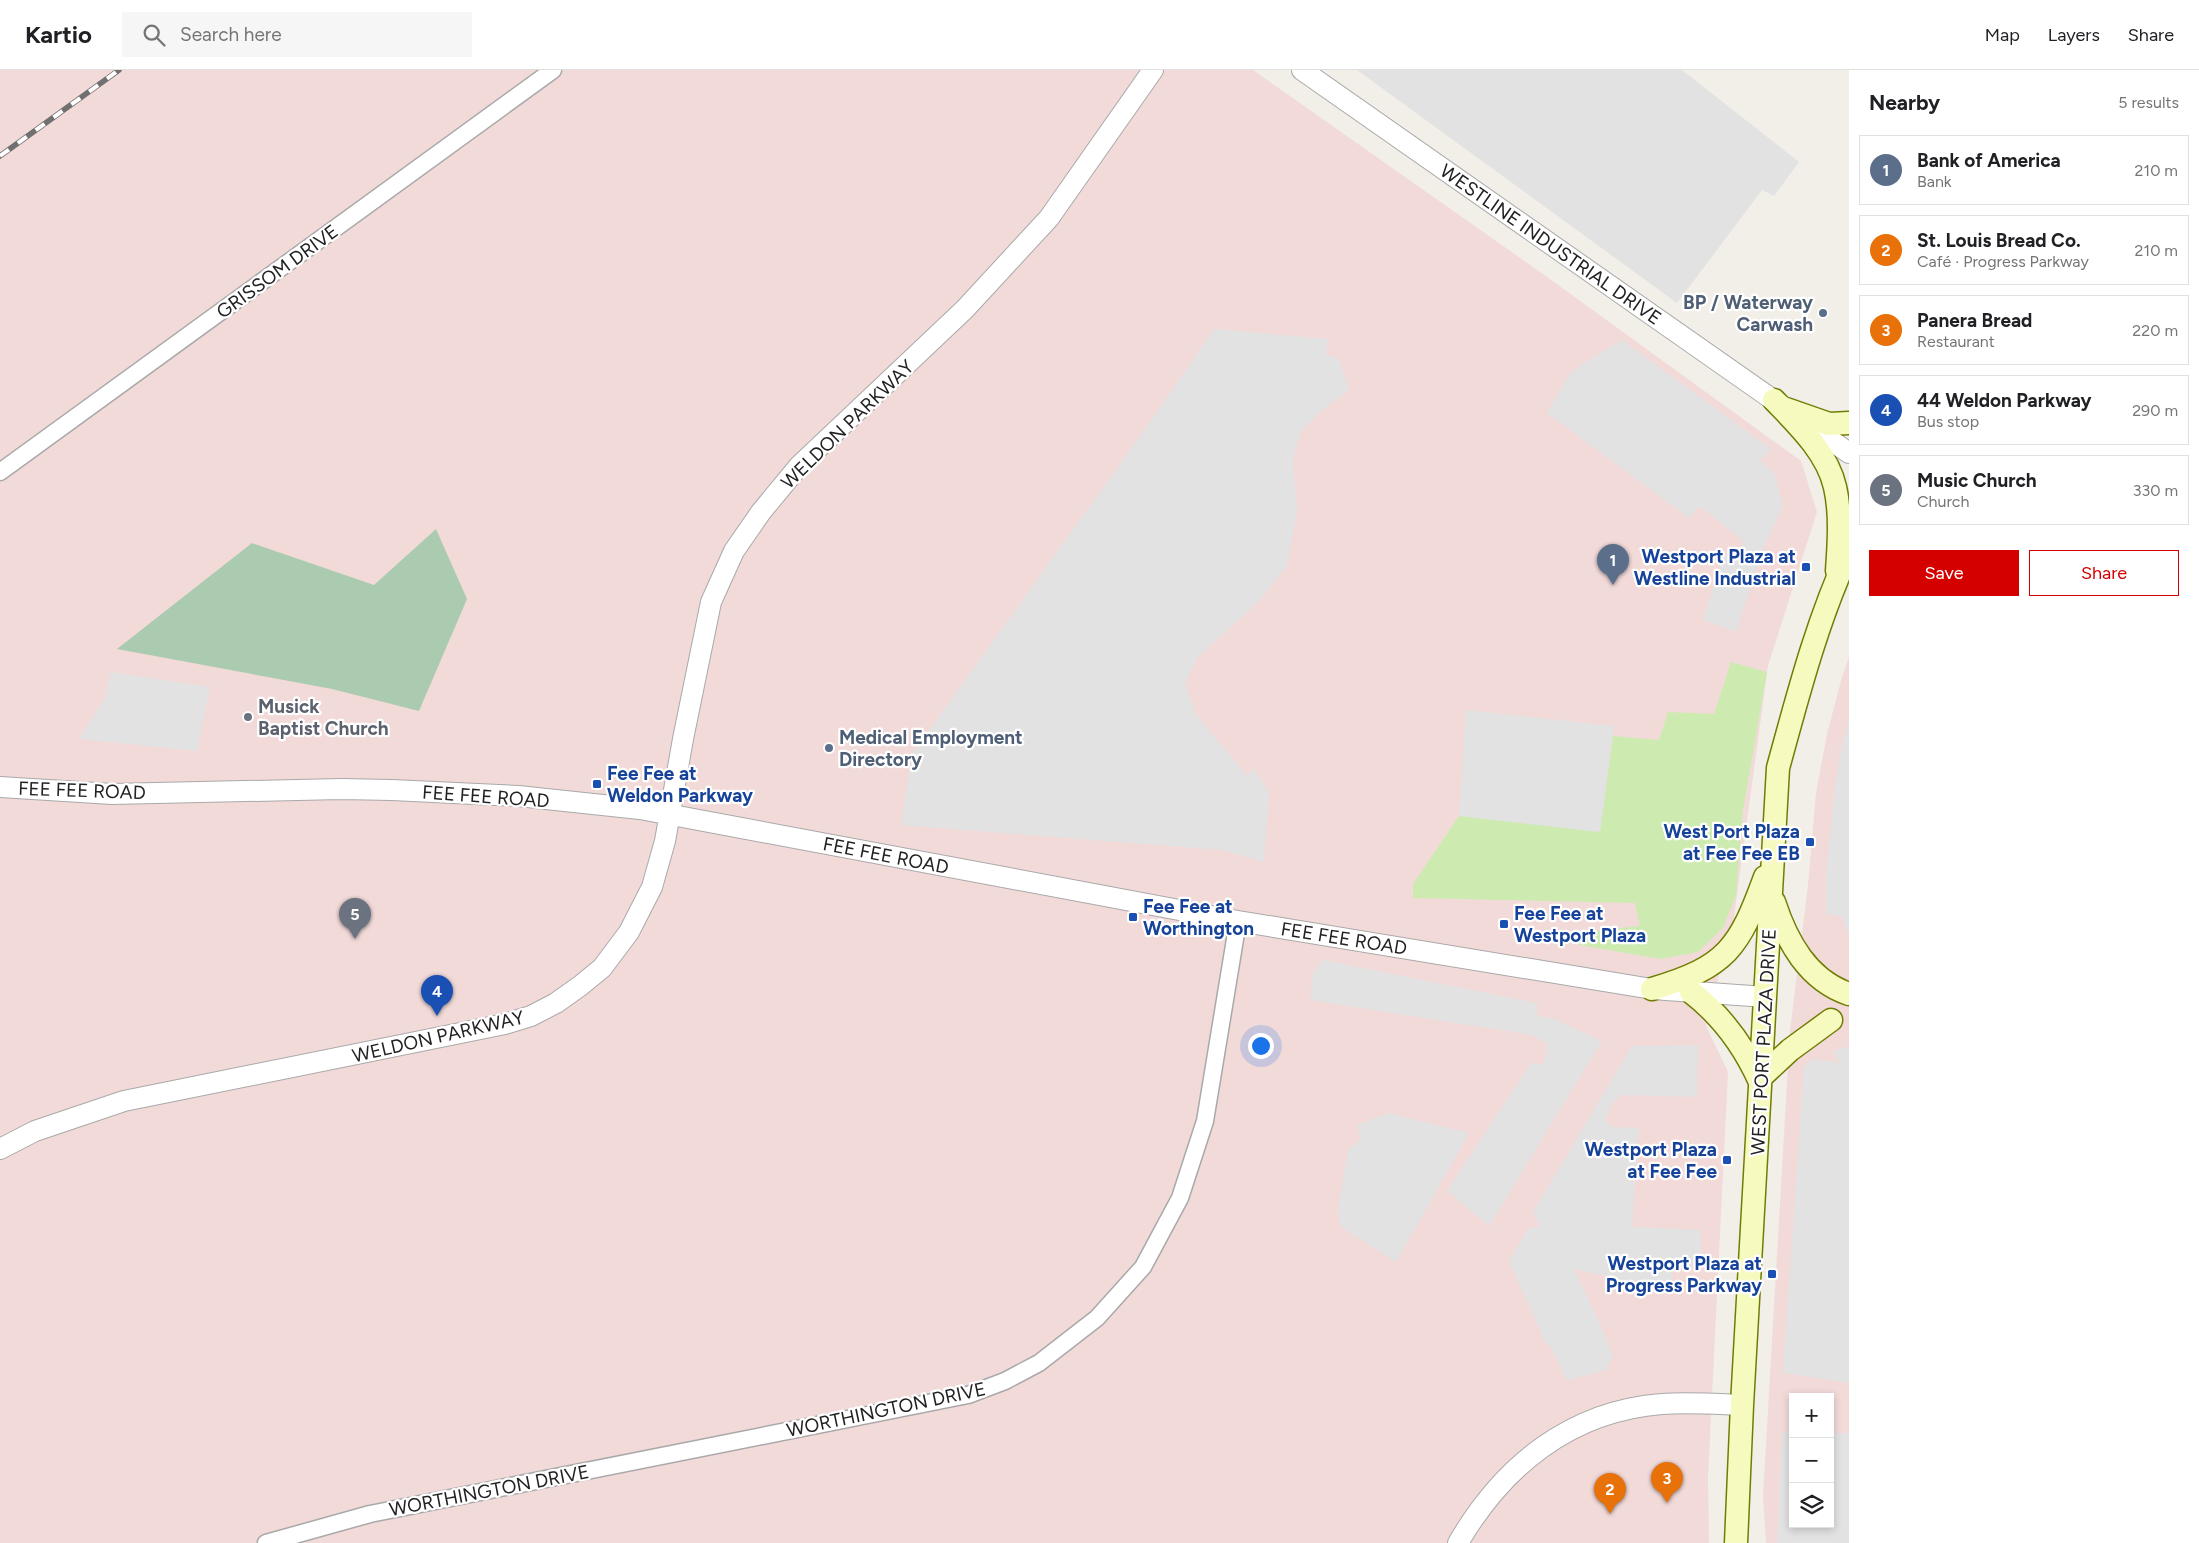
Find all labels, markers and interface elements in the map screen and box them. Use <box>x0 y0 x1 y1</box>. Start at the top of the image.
search box <box>122 12 472 57</box>
text: Kartio <box>25 20 92 49</box>
icon: search <box>140 21 168 49</box>
text: Search here <box>180 23 282 46</box>
text: Map <box>1985 24 2020 46</box>
text: Layers <box>2048 24 2100 46</box>
text: Share <box>2128 24 2174 46</box>
text: Nearby <box>1869 90 1940 115</box>
text: 5 results <box>2118 93 2179 112</box>
text: Bank of America <box>1917 149 2061 172</box>
street label: WESTLINE INDUSTRIAL DRIVE <box>1436 159 1666 330</box>
text: 1 <box>1883 161 1889 180</box>
text: 210 m <box>2135 161 2178 180</box>
text: Bank <box>1917 172 1952 191</box>
street label: GRISSOM DRIVE <box>212 220 343 323</box>
text: St. Louis Bread Co. <box>1917 229 2081 252</box>
text: 2 <box>1881 241 1891 260</box>
text: 210 m <box>2135 241 2178 260</box>
text: Café · Progress Parkway <box>1917 252 2089 271</box>
place label: BP / Waterway Carwash <box>1683 291 1813 336</box>
marker: BP / Waterway Carwash <box>1817 307 1829 319</box>
text: Panera Bread <box>1917 309 2032 332</box>
text: 3 <box>1882 321 1890 340</box>
text: 220 m <box>2132 321 2178 340</box>
text: Restaurant <box>1917 332 1995 351</box>
street label: WELDON PARKWAY <box>776 355 919 494</box>
text: 44 Weldon Parkway <box>1917 389 2092 412</box>
text: 4 <box>1881 401 1891 420</box>
text: 290 m <box>2132 401 2178 420</box>
text: Bus stop <box>1917 412 1979 431</box>
text: Music Church <box>1917 469 2037 492</box>
text: 5 <box>1881 481 1891 500</box>
text: 330 m <box>2133 481 2178 500</box>
text: Church <box>1917 492 1969 511</box>
pin: 1 <box>1597 544 1629 585</box>
place label: Westport Plaza at Westline Industrial <box>1634 545 1796 590</box>
button: Save <box>1869 550 2019 596</box>
button: Share <box>2029 550 2179 596</box>
marker: Westport Plaza at Westline Industrial <box>1800 561 1812 573</box>
place label: Musick Baptist Church <box>258 695 389 740</box>
marker: Musick Baptist Church <box>242 711 254 723</box>
place label: Medical Employment Directory <box>839 726 1023 771</box>
marker: Medical Employment Directory <box>823 742 835 754</box>
place label: Fee Fee at Weldon Parkway <box>607 762 753 807</box>
street label: FEE FEE ROAD <box>18 777 146 804</box>
marker: Fee Fee at Weldon Parkway <box>591 778 603 790</box>
street label: FEE FEE ROAD <box>422 781 550 812</box>
place label: West Port Plaza at Fee Fee EB <box>1663 820 1800 865</box>
street label: FEE FEE ROAD <box>821 832 951 879</box>
marker: West Port Plaza at Fee Fee EB <box>1804 836 1816 848</box>
place label: Fee Fee at Worthington <box>1143 895 1254 940</box>
pin: 5 <box>339 898 371 939</box>
place label: Fee Fee at Westport Plaza <box>1514 902 1646 947</box>
marker: Fee Fee at Worthington <box>1127 911 1139 923</box>
street label: FEE FEE ROAD <box>1279 917 1409 960</box>
marker: Fee Fee at Westport Plaza <box>1498 918 1510 930</box>
street label: WEST PORT PLAZA DRIVE <box>1746 928 1781 1156</box>
pin: 4 <box>421 975 453 1016</box>
street label: WELDON PARKWAY <box>350 1005 527 1067</box>
your location <box>1248 1033 1274 1059</box>
place label: Westport Plaza at Fee Fee <box>1585 1138 1717 1183</box>
marker: Westport Plaza at Fee Fee <box>1721 1154 1733 1166</box>
place label: Westport Plaza at Progress Parkway <box>1606 1252 1762 1297</box>
marker: Westport Plaza at Progress Parkway <box>1766 1268 1778 1280</box>
street label: WORTHINGTON DRIVE <box>784 1377 988 1442</box>
map controls <box>1789 1393 1834 1528</box>
button: + <box>1789 1393 1834 1438</box>
button: − <box>1789 1438 1834 1483</box>
street label: WORTHINGTON DRIVE <box>387 1460 591 1521</box>
pin: 3 <box>1651 1462 1683 1503</box>
pin: 2 <box>1594 1473 1626 1514</box>
button: layers <box>1789 1483 1834 1528</box>

